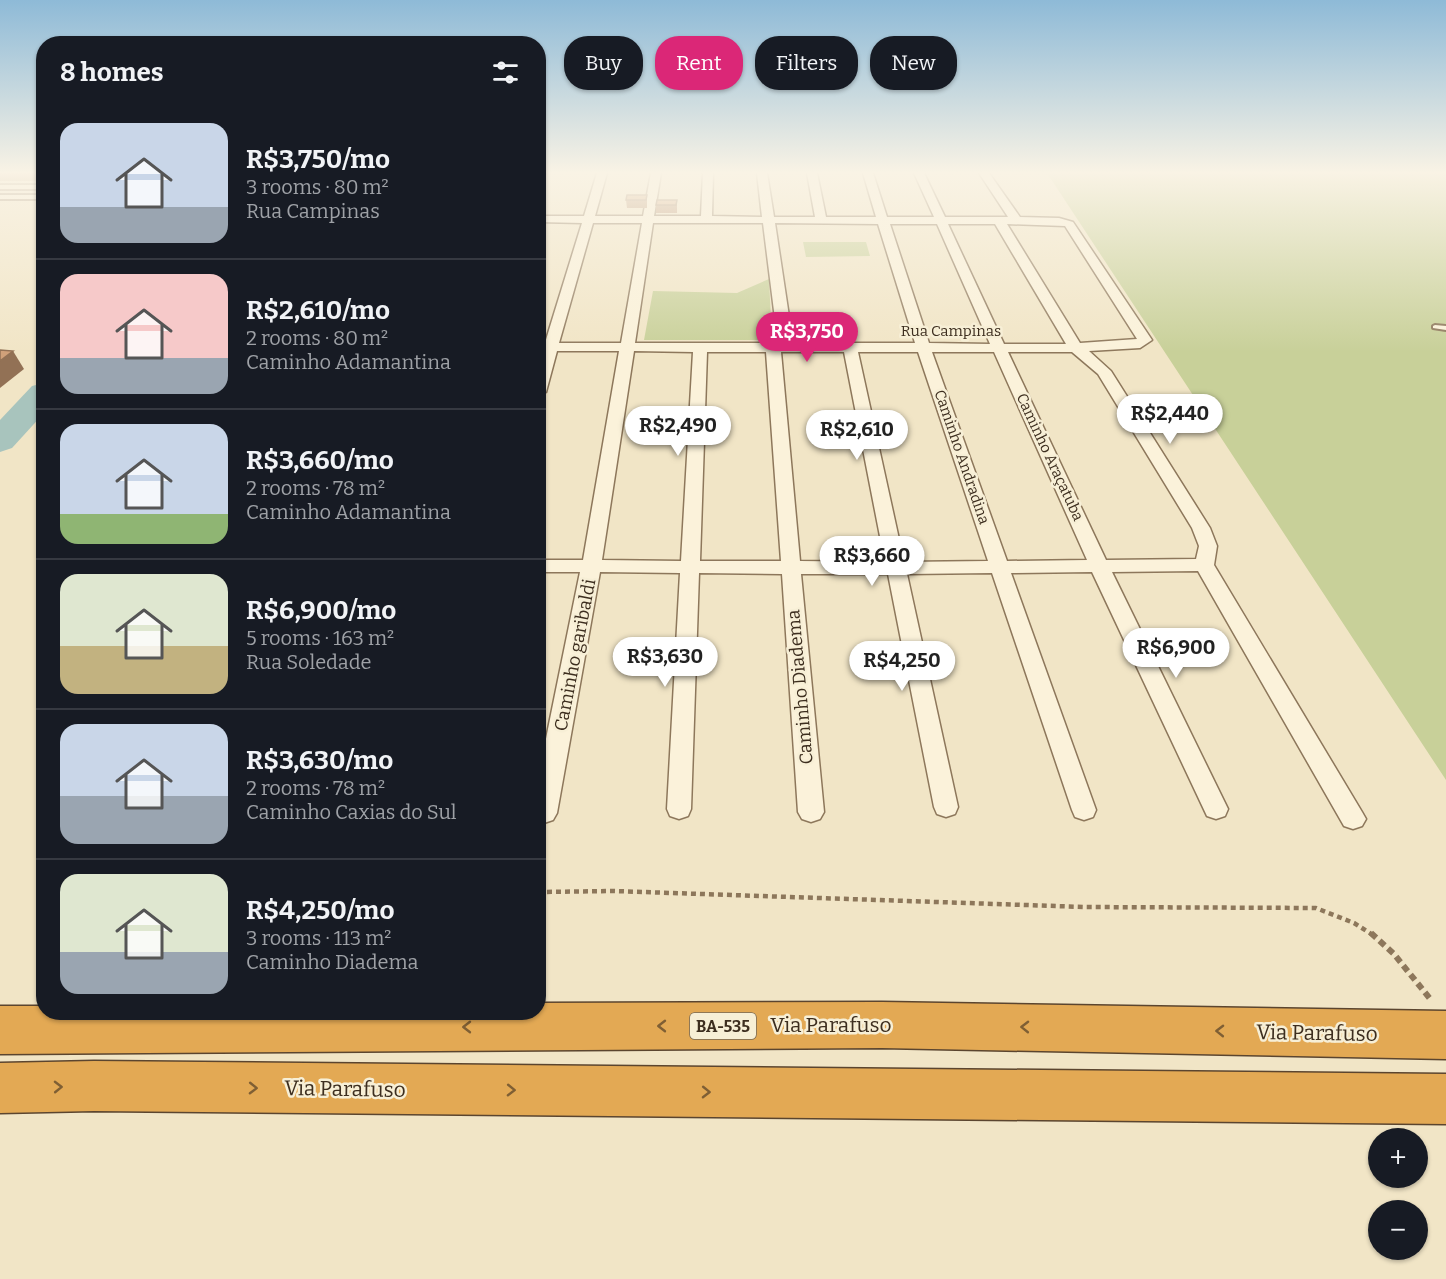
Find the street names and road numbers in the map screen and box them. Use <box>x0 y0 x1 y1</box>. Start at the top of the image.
street label: Rua Campinas <box>901 322 1001 340</box>
street label: Caminho Andradina <box>931 387 993 527</box>
street label: Caminho Araçatuba <box>1013 390 1087 524</box>
street label: Caminho garibaldi <box>549 577 601 733</box>
street label: Caminho Diadema <box>782 609 818 765</box>
street label: Via Parafuso <box>770 1012 892 1038</box>
road number: BA-535 <box>690 1013 756 1039</box>
street label: Via Parafuso <box>1256 1019 1378 1047</box>
street label: Via Parafuso <box>284 1075 406 1103</box>

